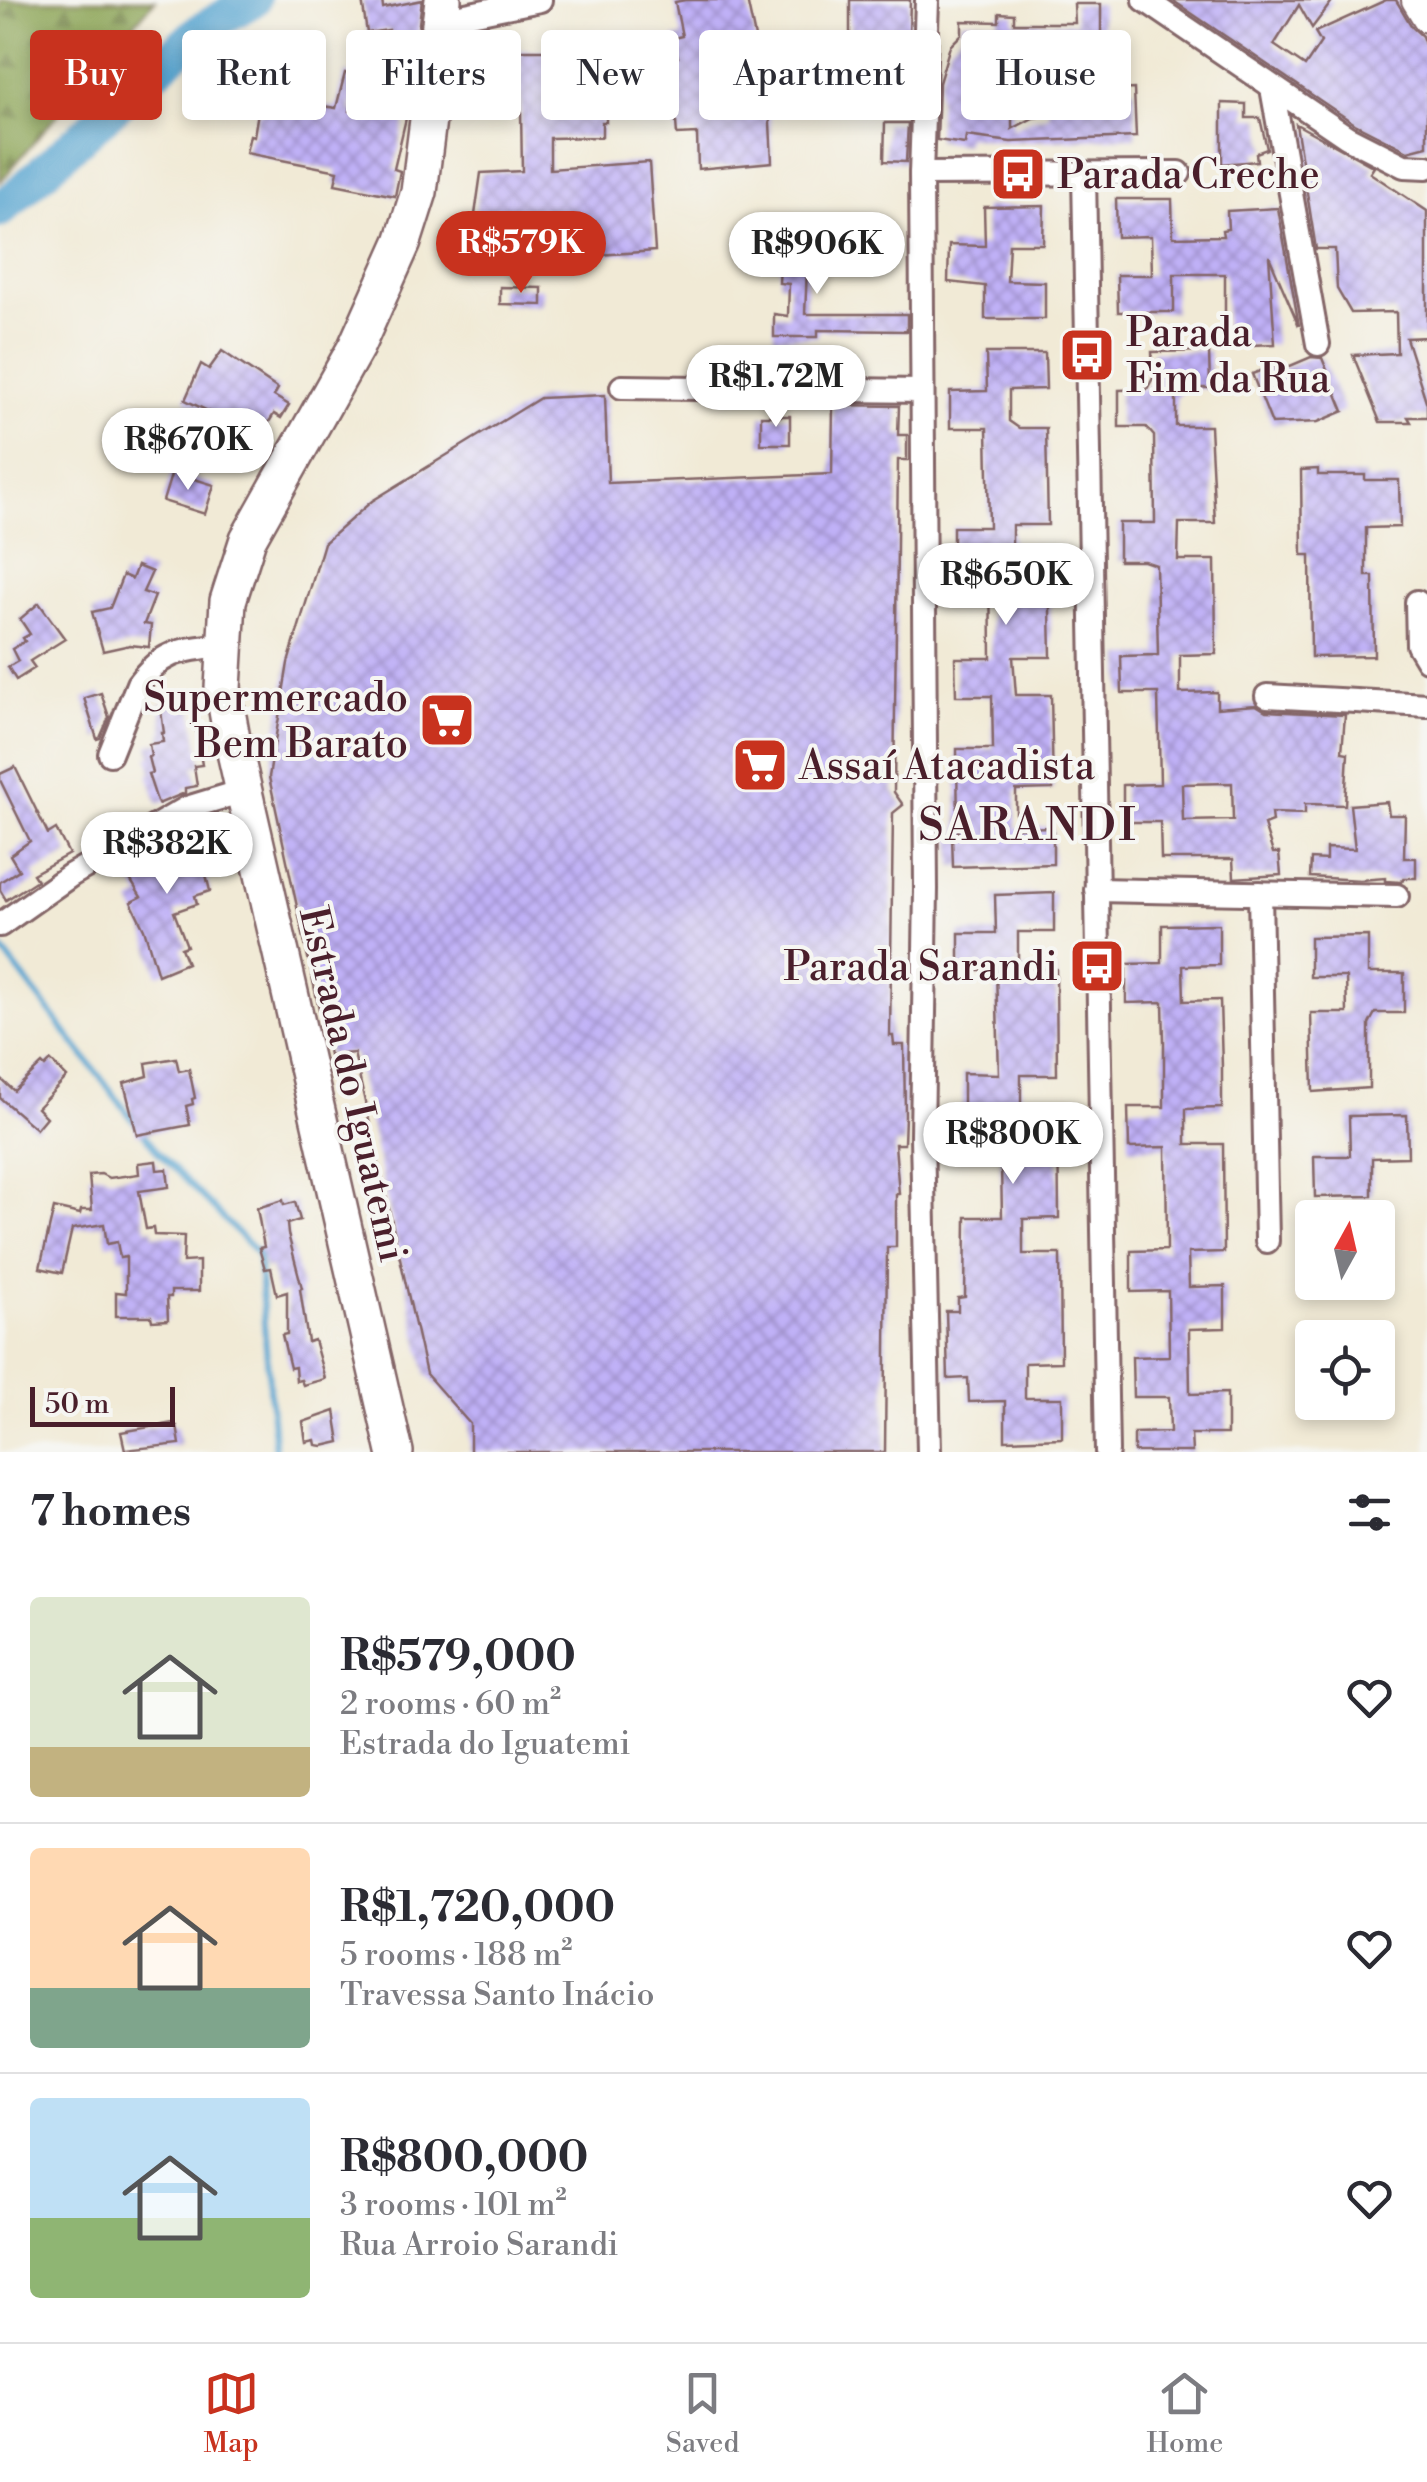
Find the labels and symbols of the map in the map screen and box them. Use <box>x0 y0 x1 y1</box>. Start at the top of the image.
bus stop icon: Parada Creche <box>988 144 1048 204</box>
place label: Parada Creche <box>1057 151 1320 201</box>
pin: R$579K <box>440 211 602 296</box>
pin: R$906K <box>736 212 898 297</box>
place label: Parada Fim da Rua <box>1126 309 1331 405</box>
bus stop icon: Parada Fim da Rua <box>1057 325 1117 385</box>
pin: R$1.72M <box>684 345 868 430</box>
pin: R$670K <box>107 408 269 493</box>
pin: R$650K <box>925 543 1087 628</box>
place label: Supermercado Bem Barato <box>143 674 408 770</box>
supermarket icon: Supermercado Bem Barato <box>417 690 477 750</box>
supermarket icon: Assaí Atacadista <box>730 735 790 795</box>
place label: Assaí Atacadista <box>798 742 1096 792</box>
district label: SARANDI <box>918 798 1138 855</box>
pin: R$382K <box>86 812 248 897</box>
street label: Estrada do Iguatemi <box>286 902 417 1267</box>
bus stop icon: Parada Sarandi <box>1067 936 1127 996</box>
place label: Parada Sarandi <box>784 943 1058 993</box>
pin: R$800K <box>932 1102 1094 1187</box>
north arrow <box>1295 1200 1395 1300</box>
scale bar <box>30 1382 175 1426</box>

